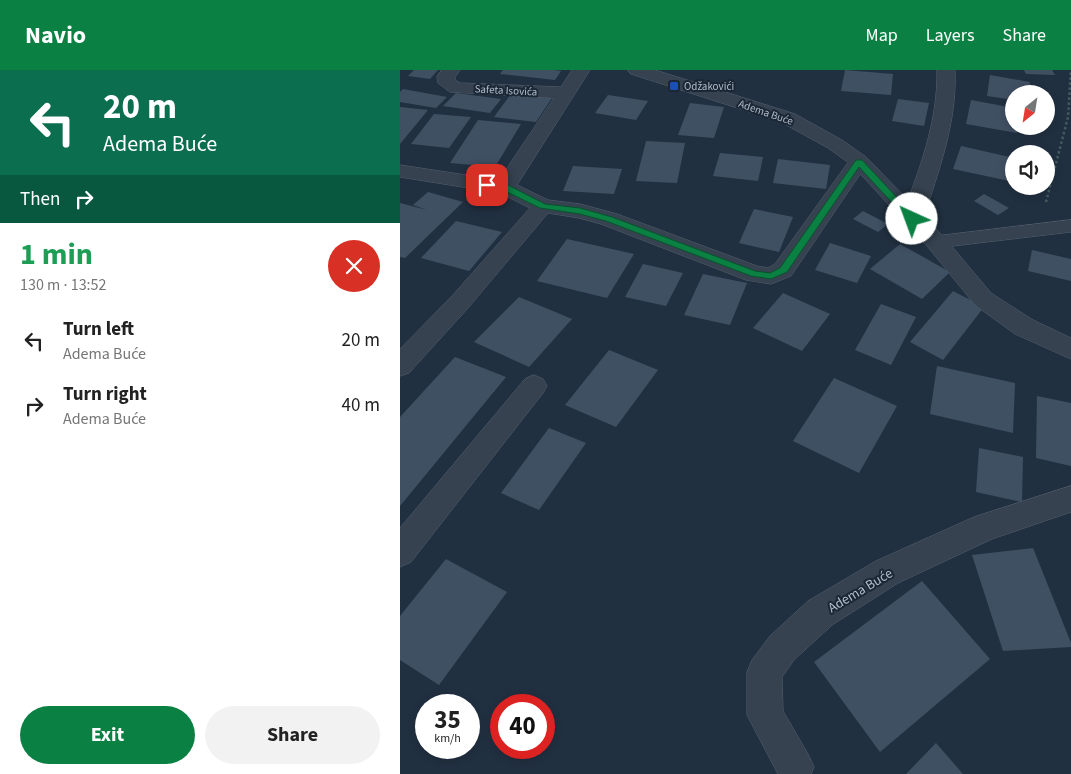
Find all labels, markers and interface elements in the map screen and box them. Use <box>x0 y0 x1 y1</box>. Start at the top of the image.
text: Navio <box>25 18 86 53</box>
text: Map <box>866 23 898 48</box>
text: Layers <box>926 23 975 48</box>
text: Share <box>1003 23 1046 48</box>
place label: Odžakovići <box>684 79 734 94</box>
marker: Odžakovići <box>668 80 680 92</box>
street label: Safeta Isovića <box>474 81 538 100</box>
text: 20 m <box>103 82 177 132</box>
north arrow <box>1005 85 1055 135</box>
map controls <box>1005 85 1055 195</box>
icon: left <box>20 90 85 155</box>
street label: Adema Buće <box>736 96 796 129</box>
text: Adema Buće <box>103 128 217 160</box>
button: sound <box>1005 145 1055 195</box>
pin <box>466 164 508 206</box>
icon: arrive <box>473 171 501 199</box>
icon: right <box>70 185 98 213</box>
text: Then <box>20 186 60 213</box>
position arrow <box>885 192 937 244</box>
text: 1 min <box>20 233 93 276</box>
button: close <box>328 240 380 292</box>
text: 130 m · 13:52 <box>20 274 107 296</box>
text: Turn left <box>63 316 134 343</box>
icon: left <box>20 327 48 355</box>
text: 20 m <box>342 327 380 354</box>
text: Adema Buće <box>63 343 146 365</box>
text: Turn right <box>63 381 147 408</box>
icon: right <box>20 392 48 420</box>
text: 40 m <box>342 392 380 419</box>
text: Adema Buće <box>63 408 146 430</box>
street label: Adema Buće <box>824 564 897 618</box>
speed limit sign: 40 <box>490 694 555 759</box>
text: 35 <box>434 702 461 738</box>
button: Exit <box>20 706 195 764</box>
button: Share <box>205 706 380 764</box>
text: km/h <box>434 730 461 747</box>

